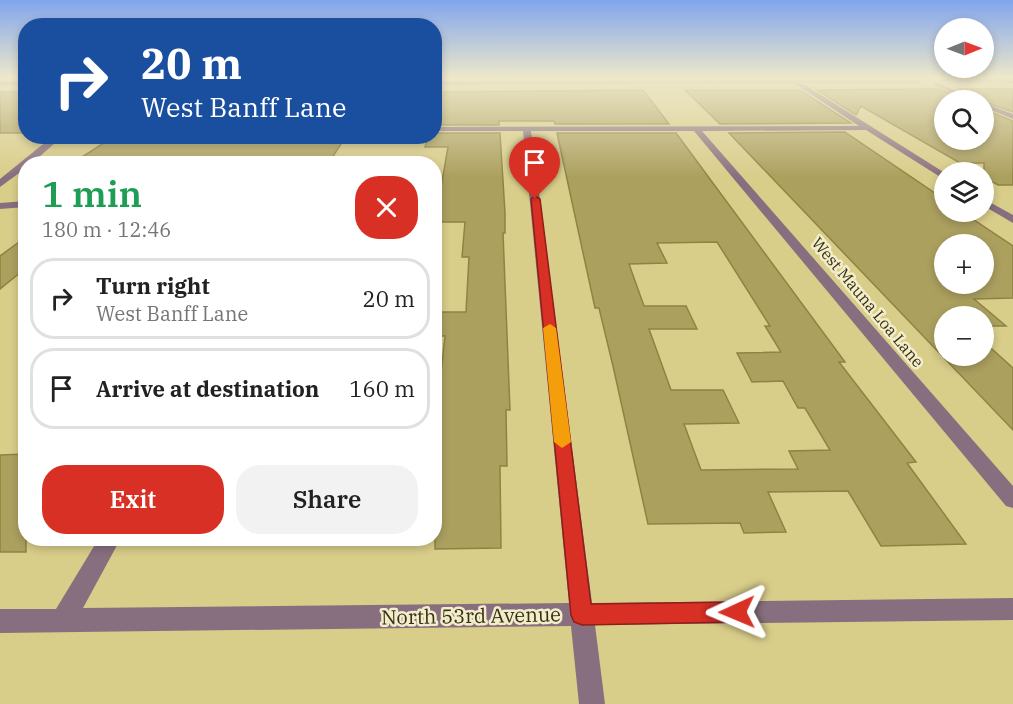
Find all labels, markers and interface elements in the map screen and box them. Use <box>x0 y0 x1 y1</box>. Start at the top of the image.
north arrow <box>934 18 994 78</box>
map controls <box>934 18 994 366</box>
text: 20 m <box>141 36 242 91</box>
icon: right <box>42 42 120 120</box>
text: West Banff Lane <box>141 89 347 124</box>
button: search <box>934 90 994 150</box>
pin <box>509 137 560 199</box>
icon: arrive <box>518 146 551 179</box>
button: layers <box>934 162 994 222</box>
text: 1 min <box>42 170 142 217</box>
button: close <box>355 176 418 239</box>
text: 180 m · 12:46 <box>42 216 171 243</box>
street label: West Mauna Loa Lane <box>808 233 928 371</box>
button: + <box>934 234 994 294</box>
text: Turn right <box>96 271 210 300</box>
icon: right <box>45 282 78 315</box>
text: 20 m <box>363 284 415 313</box>
text: West Banff Lane <box>96 300 248 327</box>
button: − <box>934 306 994 366</box>
icon: arrive <box>45 372 78 405</box>
text: Arrive at destination <box>96 374 319 403</box>
text: 160 m <box>349 374 415 403</box>
button: Exit <box>42 465 224 534</box>
button: Share <box>236 465 418 534</box>
position arrow <box>705 580 769 644</box>
street label: North 53rd Avenue <box>381 600 561 631</box>

